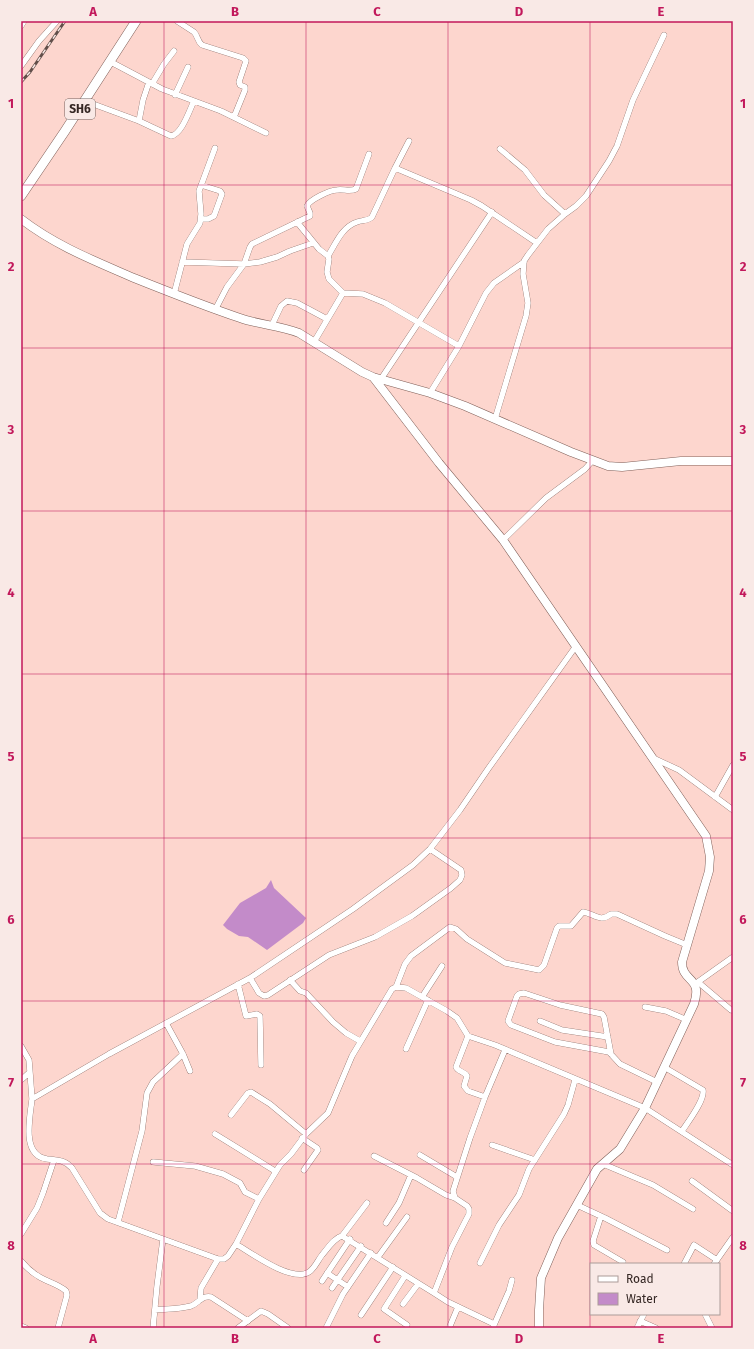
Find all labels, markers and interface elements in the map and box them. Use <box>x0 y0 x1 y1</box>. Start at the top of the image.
text: A <box>88 4 97 19</box>
text: B <box>231 4 239 19</box>
text: C <box>373 4 381 19</box>
text: D <box>515 4 524 19</box>
text: E <box>658 4 665 19</box>
text: 1 <box>8 96 14 111</box>
text: 1 <box>740 96 746 111</box>
road number: SH6 <box>65 99 95 119</box>
text: 2 <box>8 259 15 274</box>
text: 2 <box>740 259 747 274</box>
text: 3 <box>7 422 15 437</box>
text: 3 <box>739 422 747 437</box>
text: 4 <box>7 585 15 600</box>
text: 4 <box>739 585 747 600</box>
text: 5 <box>8 749 15 764</box>
text: 5 <box>740 749 747 764</box>
text: 6 <box>7 912 15 927</box>
text: 6 <box>739 912 747 927</box>
text: 7 <box>8 1075 14 1090</box>
text: 7 <box>740 1075 746 1090</box>
text: 8 <box>7 1238 15 1253</box>
text: 8 <box>739 1238 747 1253</box>
legend <box>590 1263 720 1315</box>
text: Road <box>626 1272 654 1286</box>
text: Water <box>626 1292 658 1306</box>
text: A <box>88 1331 97 1346</box>
text: B <box>231 1331 239 1346</box>
text: C <box>373 1331 381 1346</box>
text: D <box>515 1331 524 1346</box>
text: E <box>658 1331 665 1346</box>

